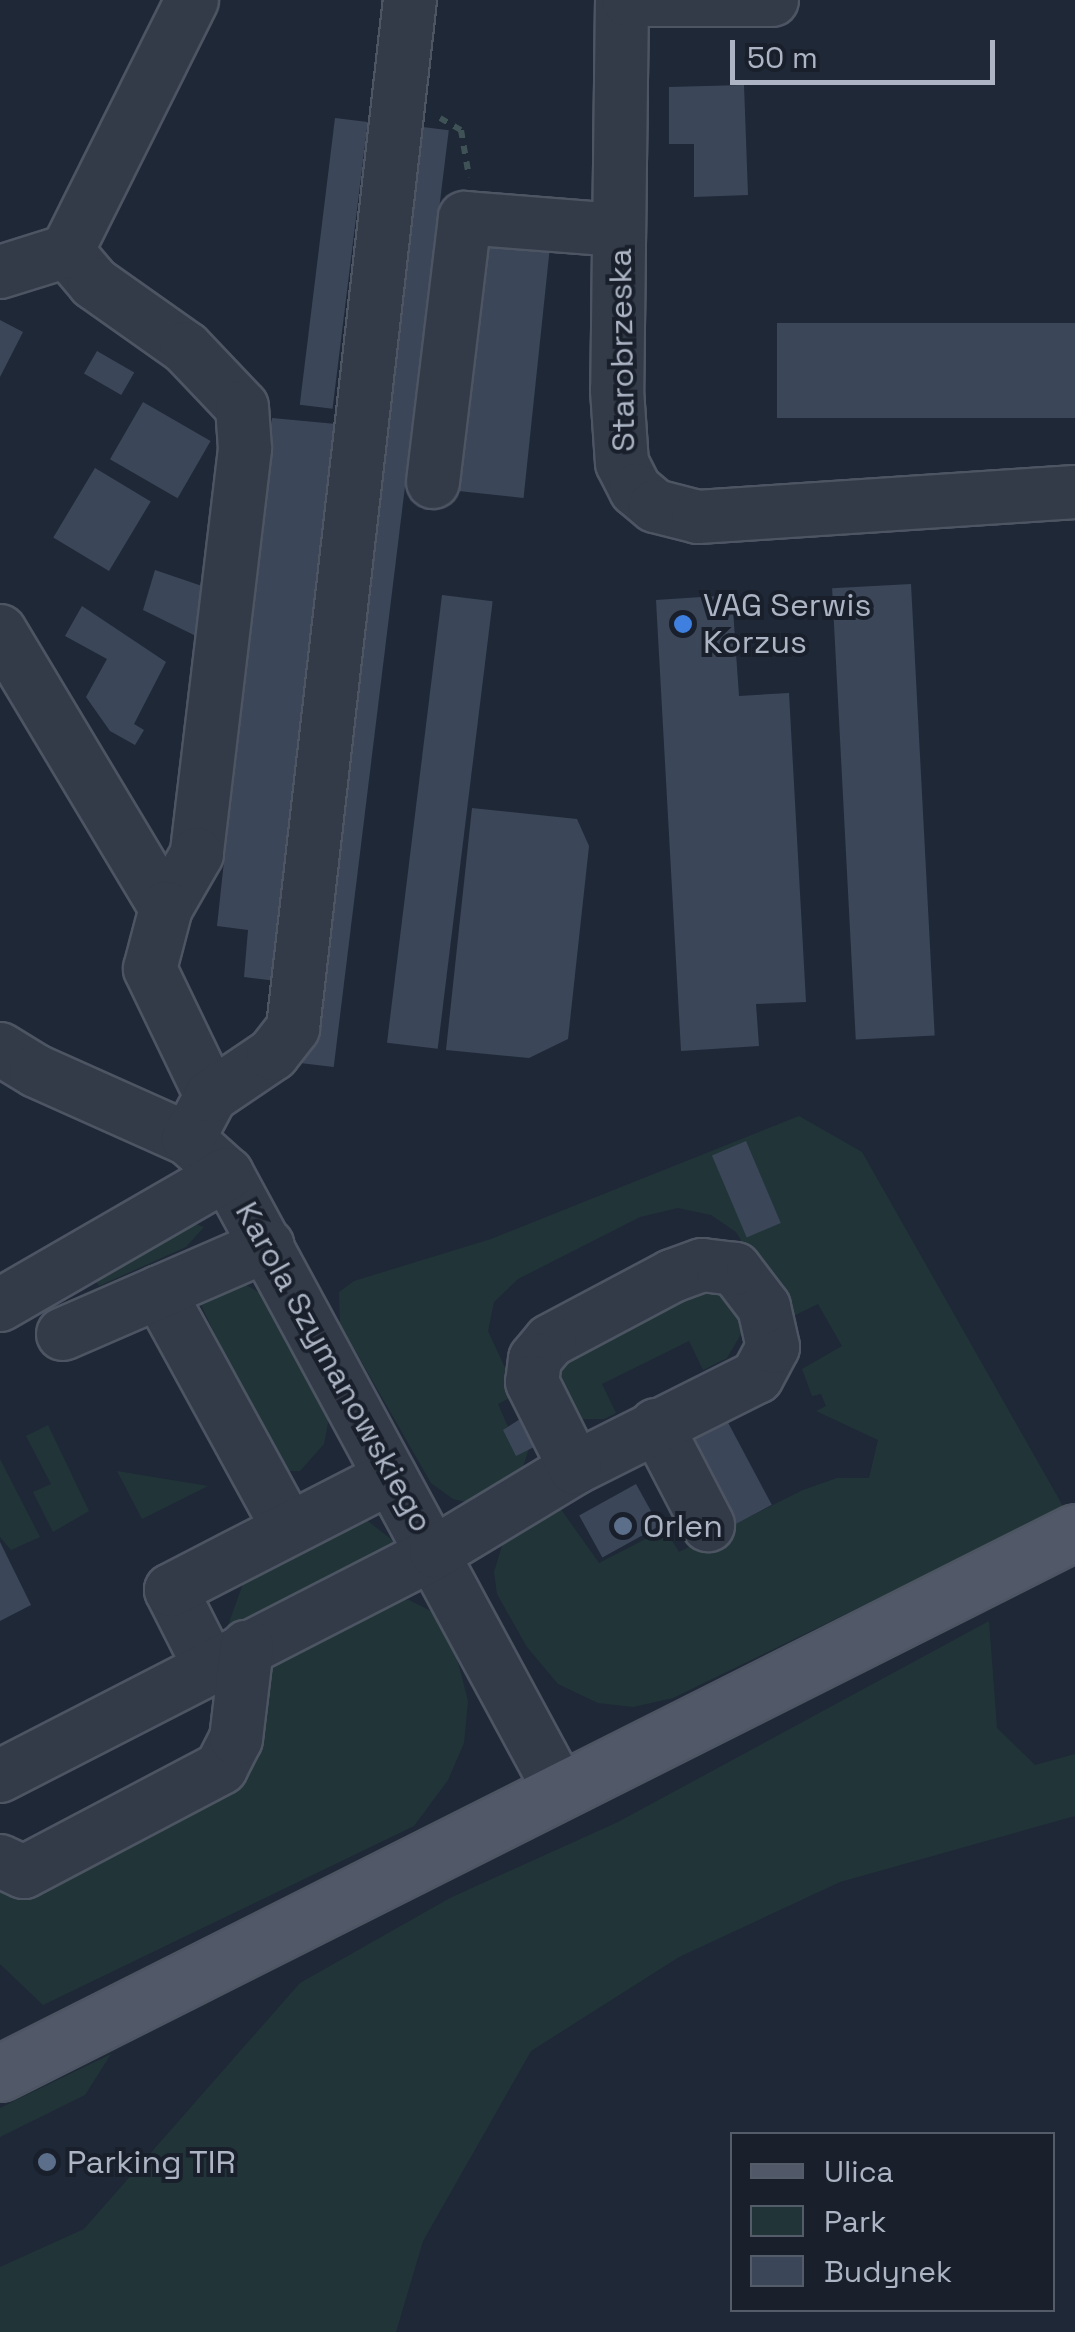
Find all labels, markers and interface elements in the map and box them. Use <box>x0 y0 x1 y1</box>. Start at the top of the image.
scale bar <box>735 20 1000 82</box>
text: 50 m <box>747 38 818 77</box>
street label: Starobrzeska <box>601 248 643 452</box>
place label: VAG Serwis Korzus <box>703 587 871 662</box>
marker: VAG Serwis Korzus <box>672 613 694 635</box>
street label: Karola Szymanowskiego <box>227 1195 441 1539</box>
place label: Orlen <box>643 1507 723 1545</box>
marker: Orlen <box>612 1515 634 1537</box>
legend <box>730 2132 1055 2312</box>
place label: Parking TIR <box>67 2143 237 2181</box>
marker: Parking TIR <box>36 2151 58 2173</box>
text: Ulica <box>824 2152 894 2191</box>
text: Park <box>824 2202 886 2241</box>
text: Budynek <box>824 2252 952 2291</box>

